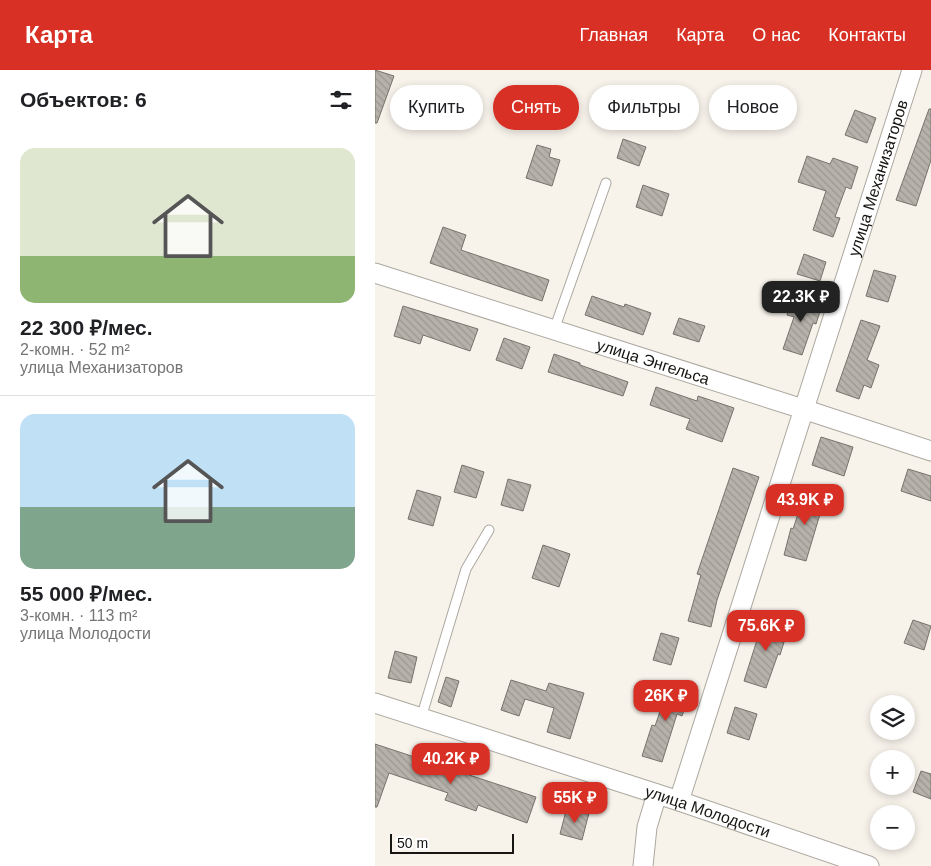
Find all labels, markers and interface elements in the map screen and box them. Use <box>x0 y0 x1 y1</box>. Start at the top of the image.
text: Карта <box>25 21 93 48</box>
text: Главная <box>580 25 648 45</box>
text: Карта <box>676 25 724 45</box>
text: О нас <box>752 25 800 45</box>
text: Контакты <box>828 25 906 45</box>
chip: Купить <box>390 85 483 130</box>
chip: Снять <box>493 85 579 130</box>
chip: Фильтры <box>589 85 699 130</box>
chip: Новое <box>709 85 797 130</box>
icon: filters <box>327 86 355 114</box>
text: Объектов: 6 <box>20 88 147 111</box>
street label: улица Механизаторов <box>845 98 911 258</box>
icon: home <box>143 181 233 271</box>
pin: 22.3K ₽ <box>755 280 847 323</box>
text: 22.3K ₽ <box>773 288 829 305</box>
text: 22 300 ₽/мес. <box>20 316 153 339</box>
street label: улица Энгельса <box>595 336 712 387</box>
text: 2-комн. · 52 m² <box>20 341 130 358</box>
text: улица Механизаторов <box>20 359 183 376</box>
icon: home <box>143 446 233 536</box>
pin: 43.9K ₽ <box>759 484 851 526</box>
text: 43.9K ₽ <box>777 491 833 508</box>
text: 55 000 ₽/мес. <box>20 582 153 605</box>
text: 3-комн. · 113 m² <box>20 607 137 624</box>
pin: 75.6K ₽ <box>720 610 812 652</box>
text: 75.6K ₽ <box>738 617 794 634</box>
text: улица Молодости <box>20 625 151 642</box>
pin: 26K ₽ <box>631 680 701 722</box>
text: 26K ₽ <box>644 687 688 704</box>
map controls <box>870 695 915 850</box>
button: layers <box>870 695 915 740</box>
pin: 40.2K ₽ <box>405 742 497 785</box>
text: 40.2K ₽ <box>423 750 479 767</box>
button: + <box>870 750 915 795</box>
pin: 55K ₽ <box>540 782 610 824</box>
street label: улица Молодости <box>643 782 773 840</box>
text: 55K ₽ <box>553 789 597 806</box>
button: − <box>870 805 915 850</box>
scale bar <box>390 831 514 854</box>
text: 50 m <box>397 835 428 851</box>

